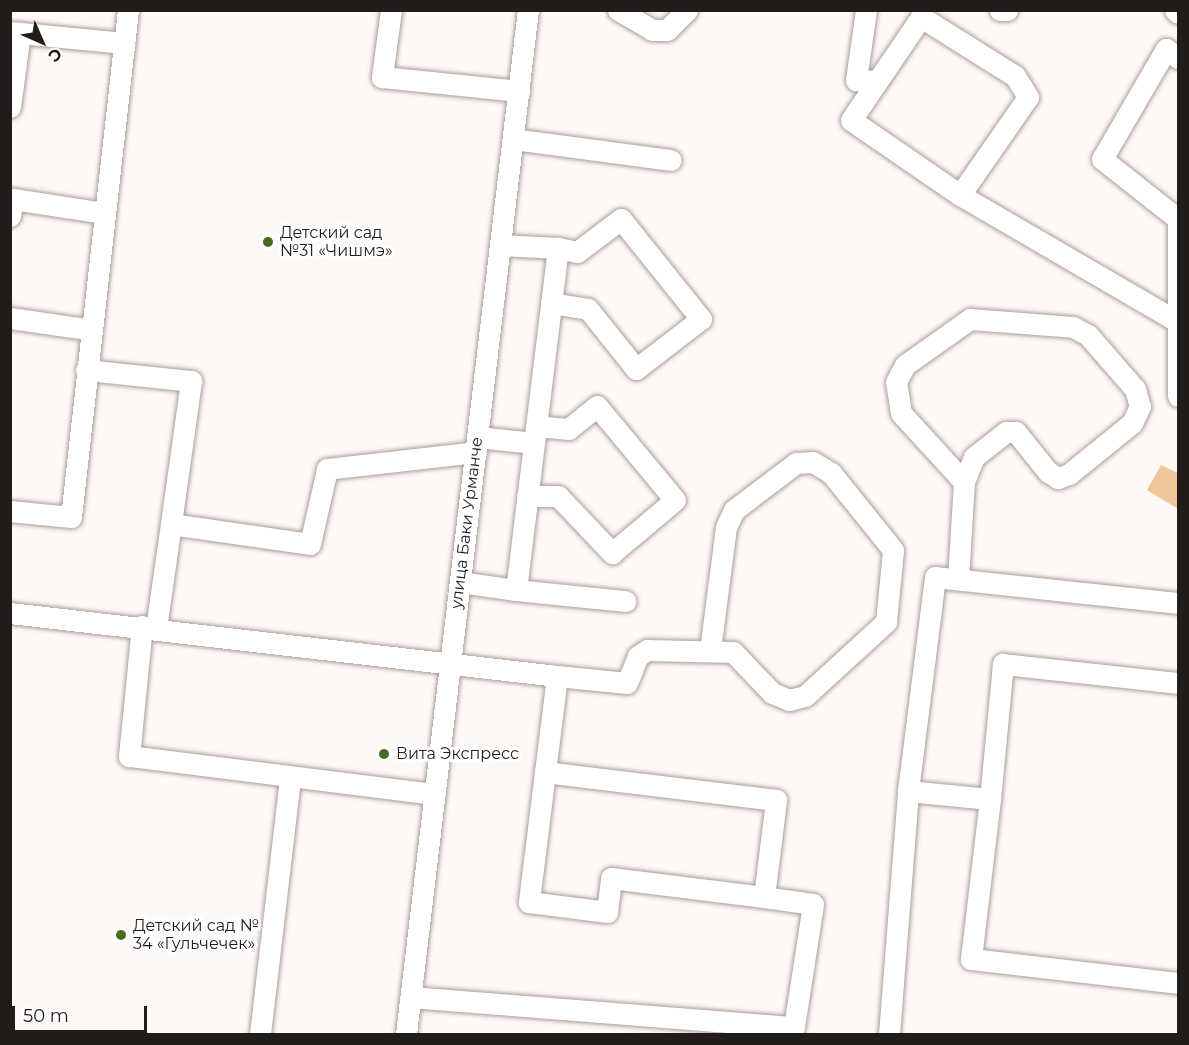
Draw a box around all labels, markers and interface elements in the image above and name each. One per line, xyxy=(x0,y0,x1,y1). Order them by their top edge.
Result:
north arrow xyxy=(12,12,72,72)
text: С xyxy=(44,44,66,66)
place label: Детский сад №31 «Чишмэ» xyxy=(280,223,393,261)
marker: Детский сад №31 «Чишмэ» xyxy=(261,235,275,249)
street label: улица Баки Урманче xyxy=(447,436,487,610)
place label: Вита Экспресс xyxy=(396,744,519,764)
marker: Вита Экспресс xyxy=(377,747,391,761)
place label: Детский сад № 34 «Гульчечек» xyxy=(133,916,259,954)
marker: Детский сад № 34 «Гульчечек» xyxy=(114,928,128,942)
scale bar xyxy=(15,994,150,1032)
text: 50 m xyxy=(23,1005,69,1027)

